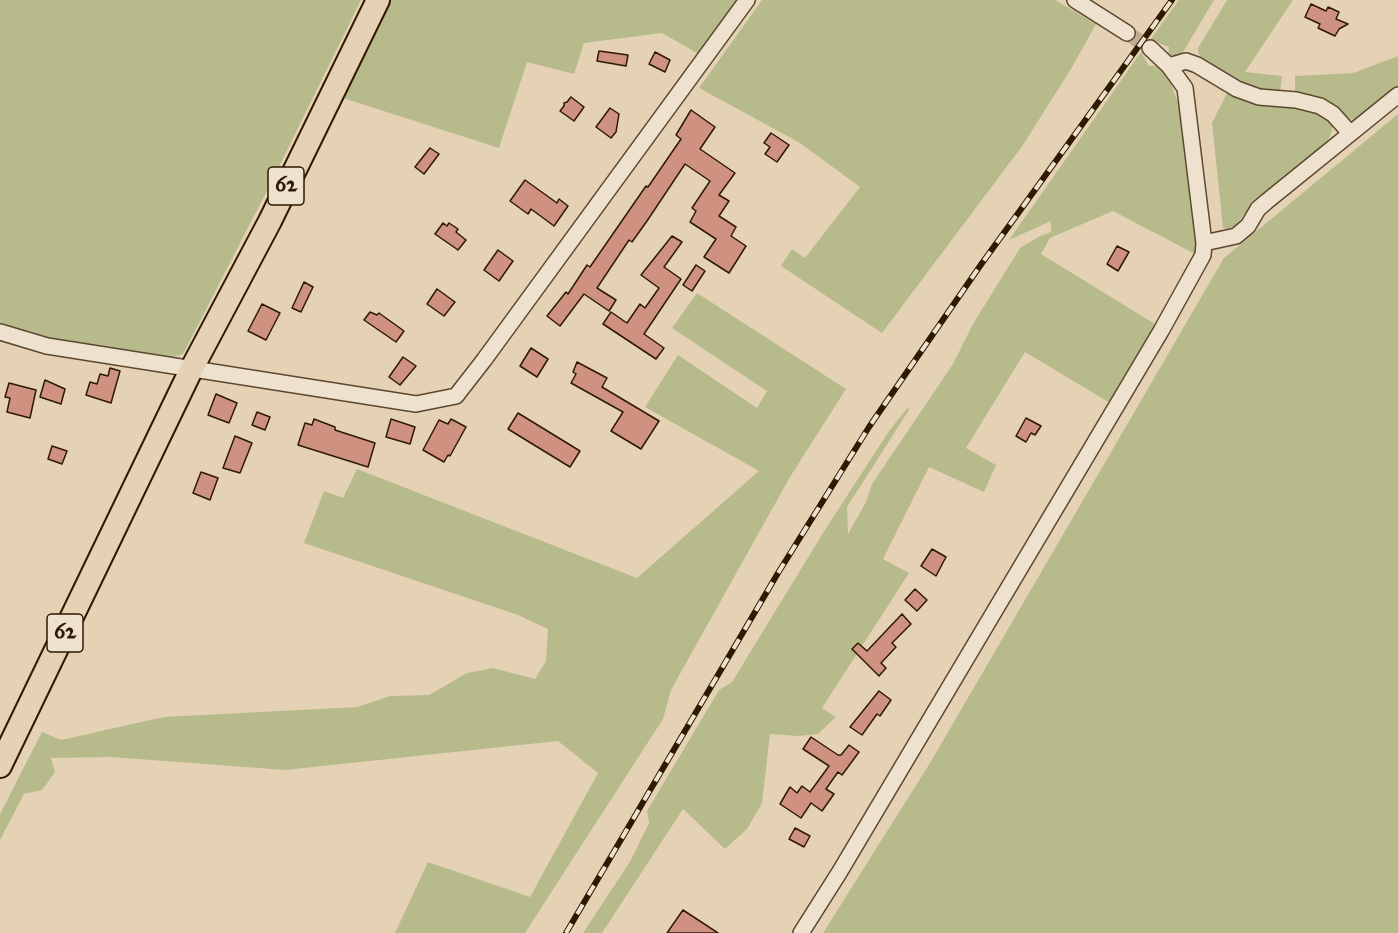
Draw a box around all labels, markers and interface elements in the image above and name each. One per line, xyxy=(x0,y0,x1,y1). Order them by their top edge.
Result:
road number: 62 xyxy=(268,167,304,205)
road number: 62 xyxy=(47,614,83,652)

